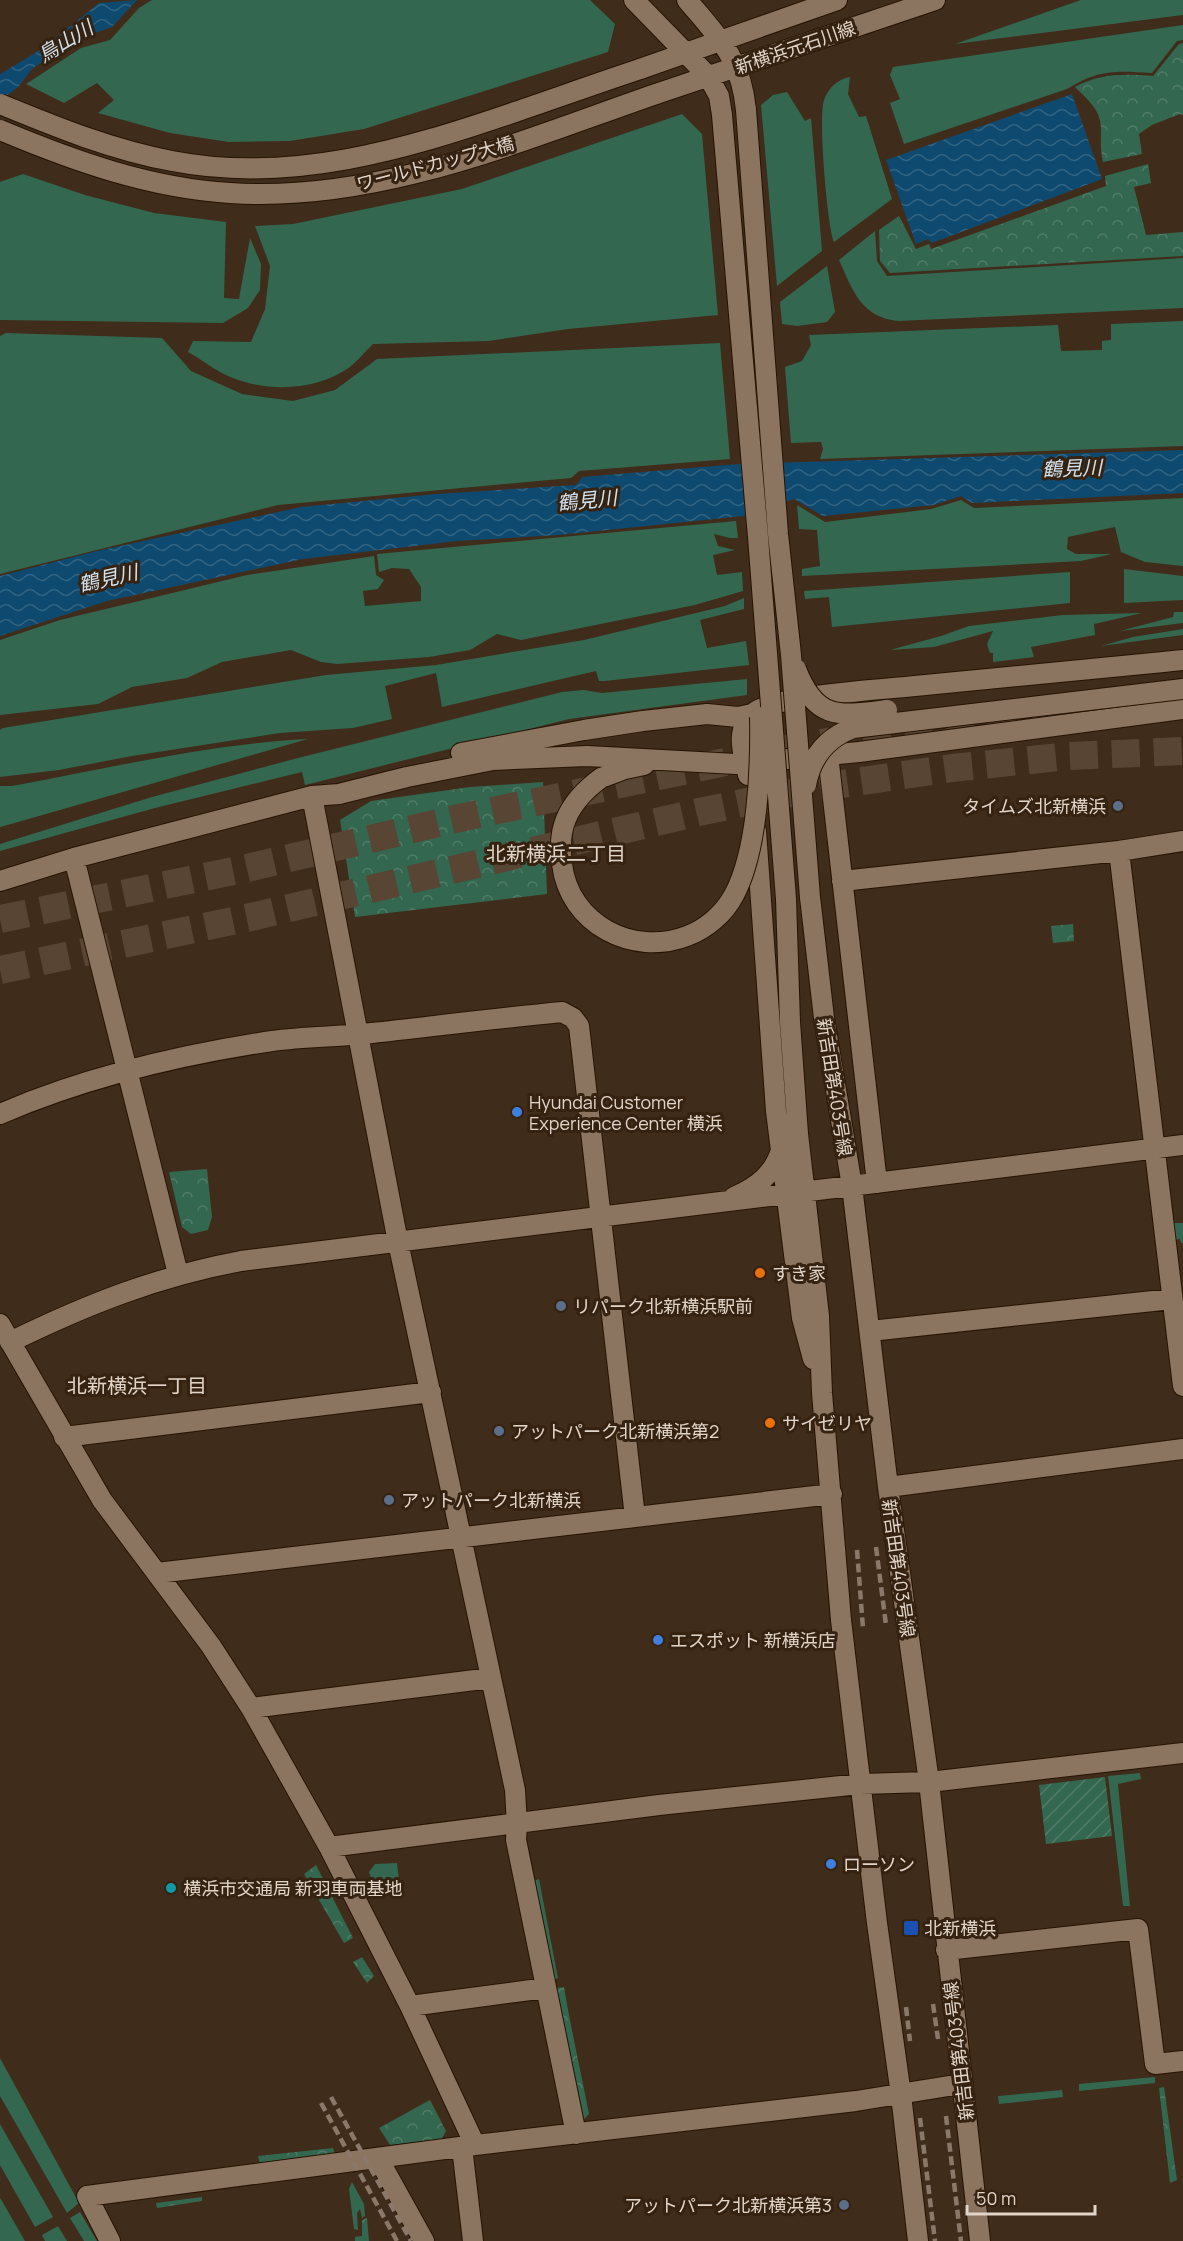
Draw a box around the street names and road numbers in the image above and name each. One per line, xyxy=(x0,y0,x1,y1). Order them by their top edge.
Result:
street label: 新横浜元石川線 xyxy=(732,15,858,79)
street label: ワールドカップ大橋 xyxy=(354,130,516,196)
street label: 新吉田第403号線 xyxy=(812,1016,858,1158)
street label: 新吉田第403号線 xyxy=(877,1497,921,1639)
street label: 新吉田第403号線 xyxy=(938,1980,978,2122)

